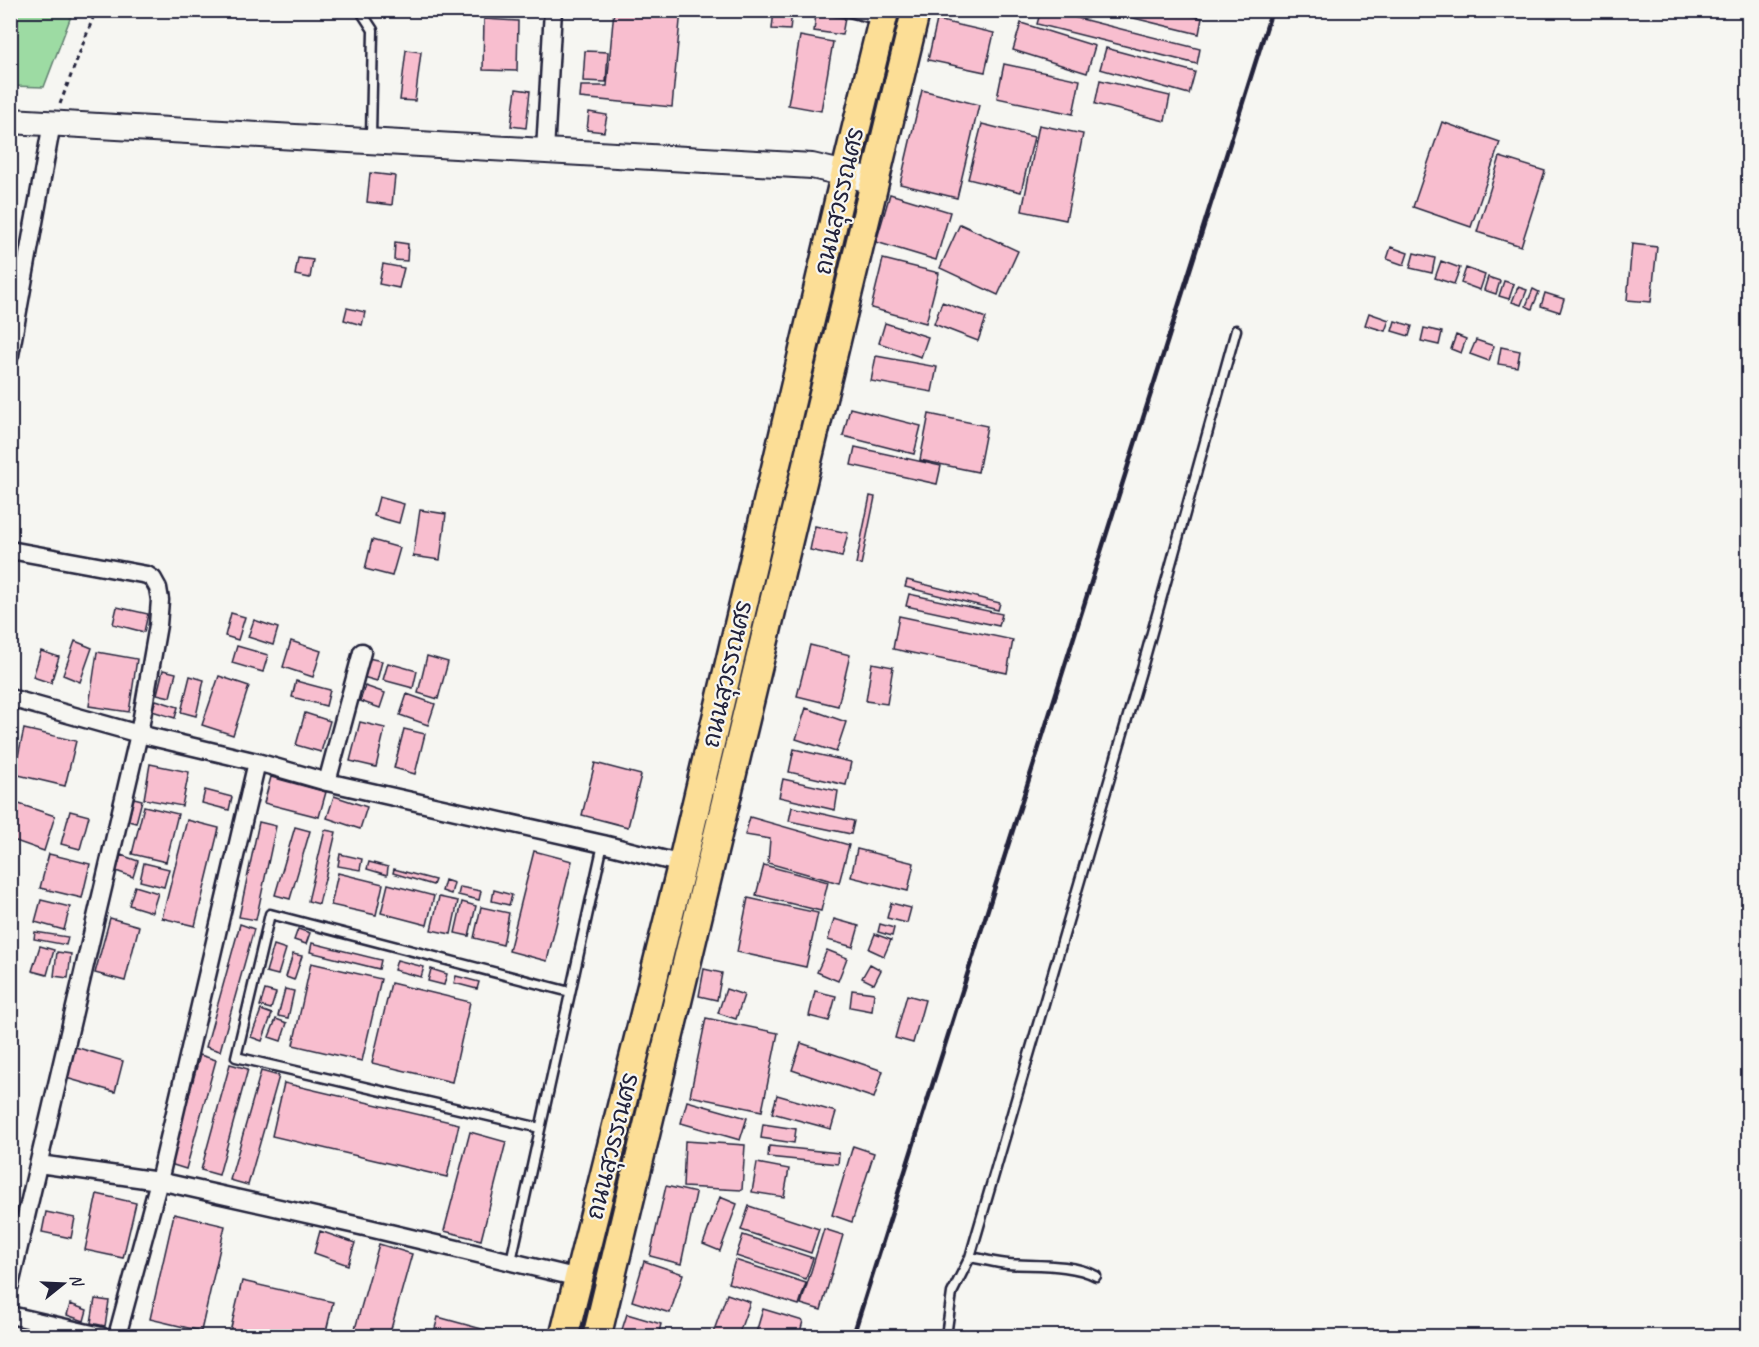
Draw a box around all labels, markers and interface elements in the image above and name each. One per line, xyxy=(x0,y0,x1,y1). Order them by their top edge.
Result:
street label: ถนนสุวรรณศร xyxy=(807,124,873,278)
street label: ถนนสุวรรณศร xyxy=(695,597,761,751)
street label: ถนนสุวรรณศร xyxy=(579,1069,648,1223)
north arrow xyxy=(33,1254,93,1314)
text: N xyxy=(65,1272,88,1290)

